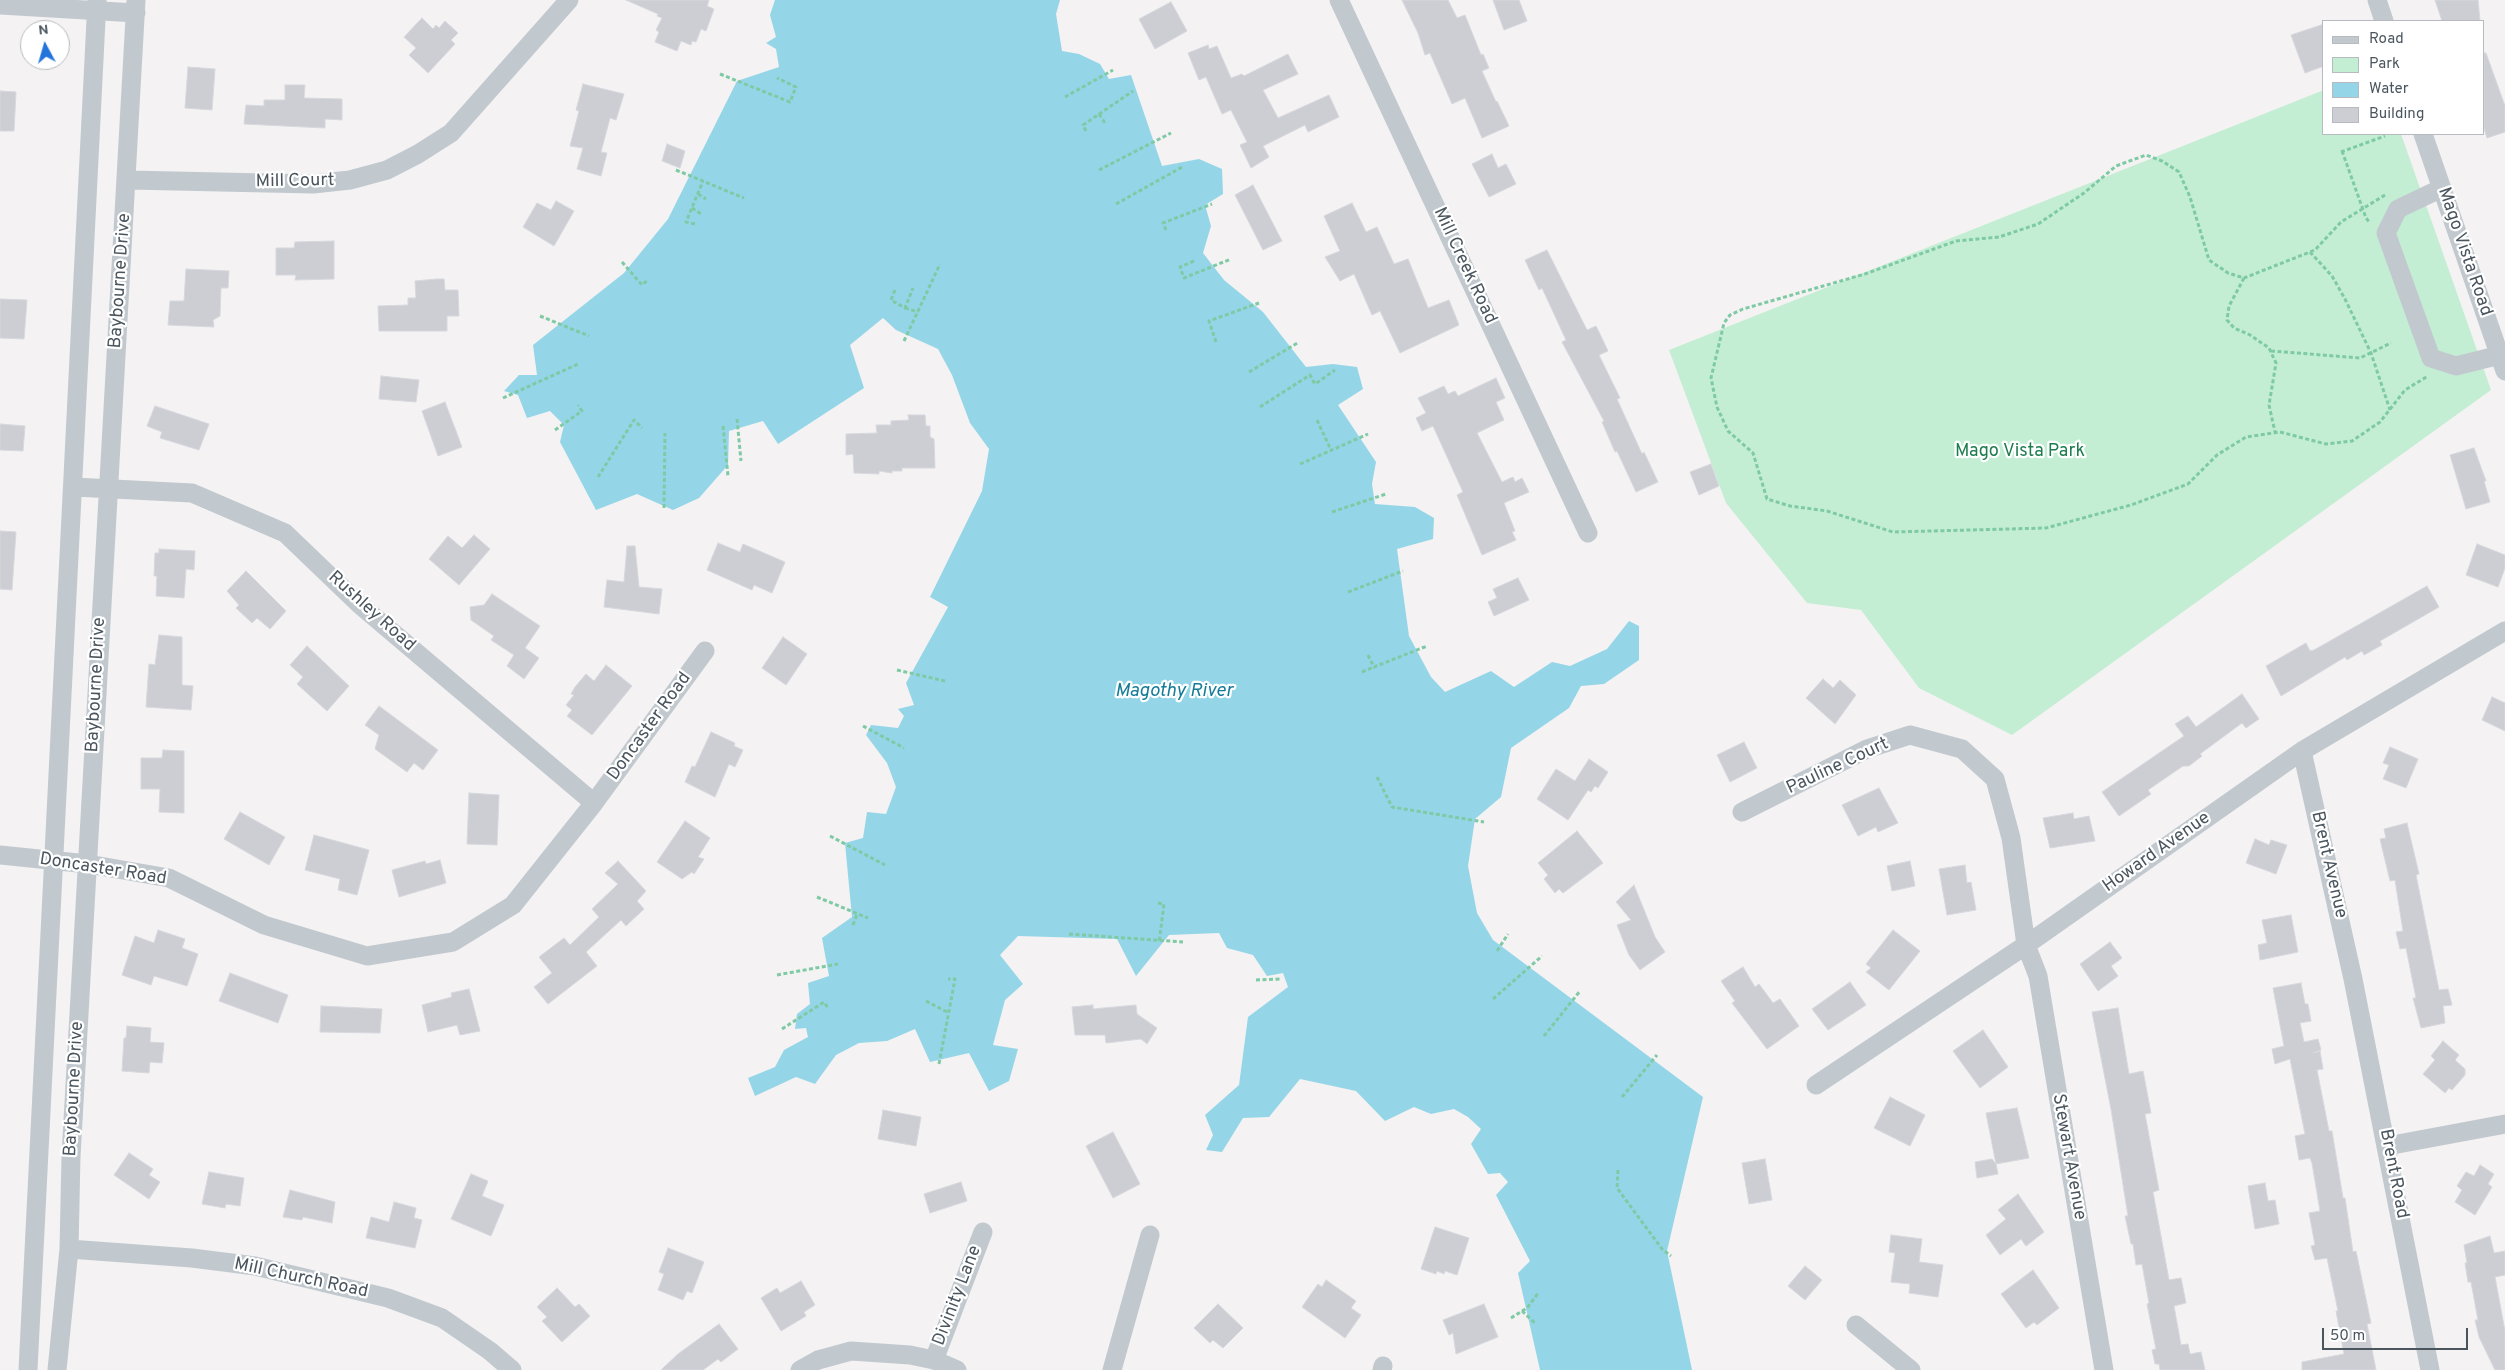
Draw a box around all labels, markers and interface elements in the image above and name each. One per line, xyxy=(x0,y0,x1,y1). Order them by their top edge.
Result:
north arrow xyxy=(20,20,70,70)
legend xyxy=(2322,20,2485,135)
text: N xyxy=(38,22,49,40)
text: Road xyxy=(2369,30,2404,49)
text: Park xyxy=(2369,55,2400,74)
text: Water xyxy=(2369,80,2408,99)
text: Building xyxy=(2369,105,2424,124)
street label: Mill Court xyxy=(255,171,335,193)
street label: Mago Vista Road xyxy=(2432,185,2496,319)
street label: Mill Creek Road xyxy=(1428,204,1500,328)
street label: Baybourne Drive xyxy=(106,213,136,349)
park label: Mago Vista Park xyxy=(1955,441,2085,463)
street label: Rushley Road xyxy=(323,567,419,657)
street label: Baybourne Drive xyxy=(83,617,111,753)
street label: Doncaster Road xyxy=(604,669,696,785)
water label: Magothy River xyxy=(1115,681,1233,703)
street label: Pauline Court xyxy=(1783,734,1893,800)
street label: Howard Avenue xyxy=(2099,808,2215,898)
street label: Brent Avenue xyxy=(2305,809,2351,921)
street label: Doncaster Road xyxy=(38,849,168,891)
street label: Baybourne Drive xyxy=(61,1021,89,1157)
street label: Stewart Avenue xyxy=(2046,1092,2090,1222)
street label: Brent Road xyxy=(2374,1127,2412,1221)
street label: Divinity Lane xyxy=(929,1243,987,1349)
street label: Mill Church Road xyxy=(232,1254,370,1304)
scale bar xyxy=(2325,1318,2471,1350)
text: 50 m xyxy=(2330,1327,2365,1346)

